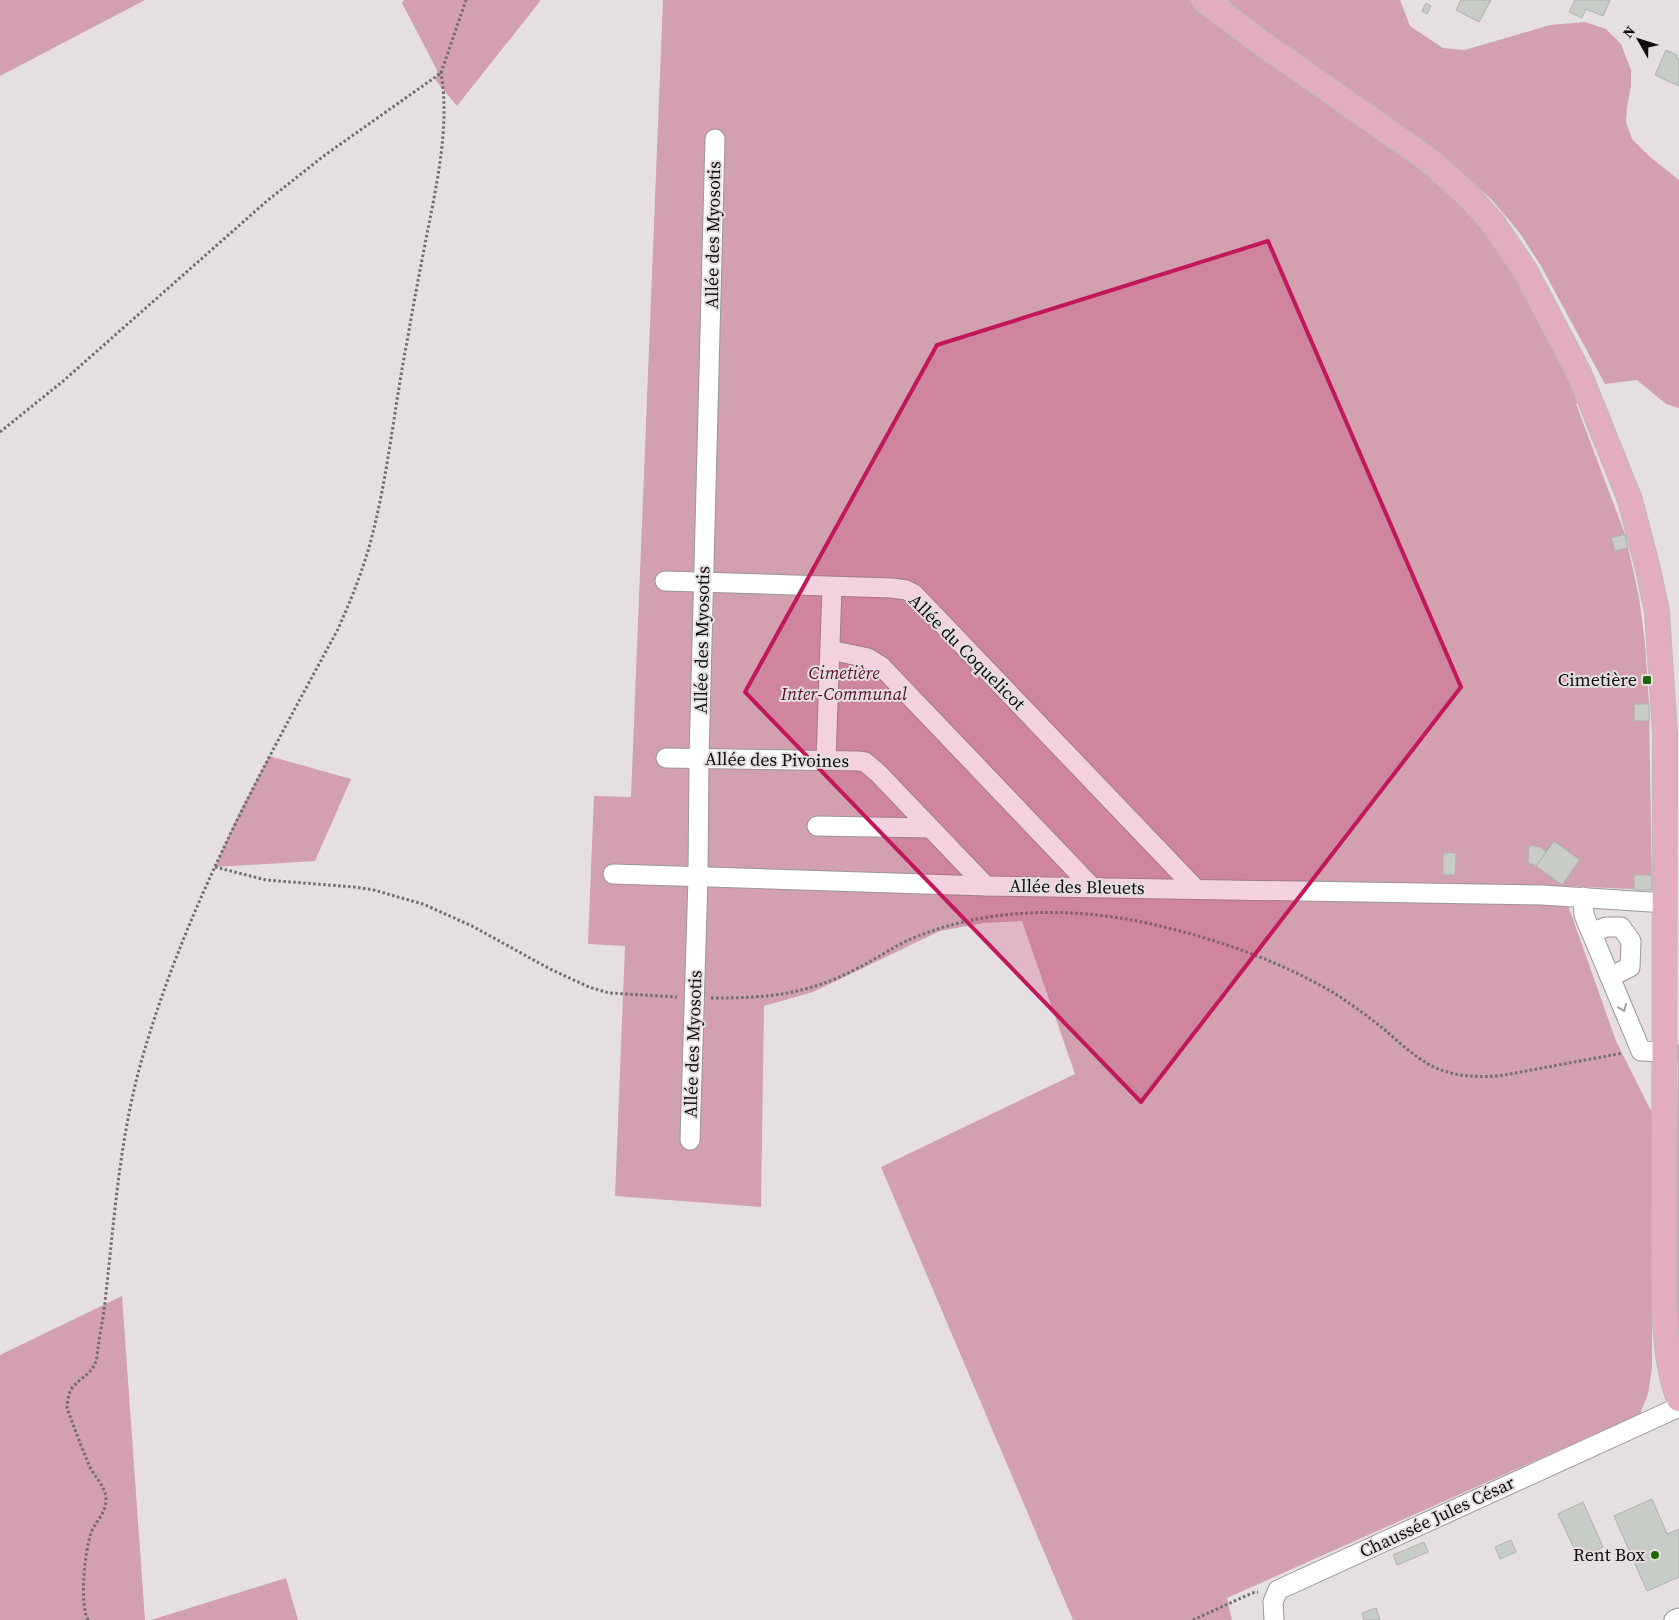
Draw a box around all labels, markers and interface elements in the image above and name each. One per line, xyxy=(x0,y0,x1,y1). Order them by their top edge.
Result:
north arrow xyxy=(1614,15,1664,65)
text: N xyxy=(1618,22,1640,42)
street label: Allée des Myosotis xyxy=(699,161,726,309)
street label: Allée des Myosotis xyxy=(688,566,715,714)
street label: Allée du Coquelicot xyxy=(904,588,1031,716)
park label: Cimetière Inter-Communal xyxy=(780,660,907,706)
place label: Cimetière xyxy=(1558,667,1637,692)
marker: Cimetière xyxy=(1641,674,1653,686)
street label: Allée des Pivoines xyxy=(705,746,850,773)
street label: Allée des Bleuets xyxy=(1009,873,1145,900)
street label: Allée des Myosotis xyxy=(677,970,708,1118)
one-way arrow xyxy=(1617,1003,1627,1012)
street label: Chaussée Jules César xyxy=(1355,1469,1519,1563)
place label: Rent Box xyxy=(1573,1542,1646,1567)
marker: Rent Box xyxy=(1649,1549,1661,1561)

